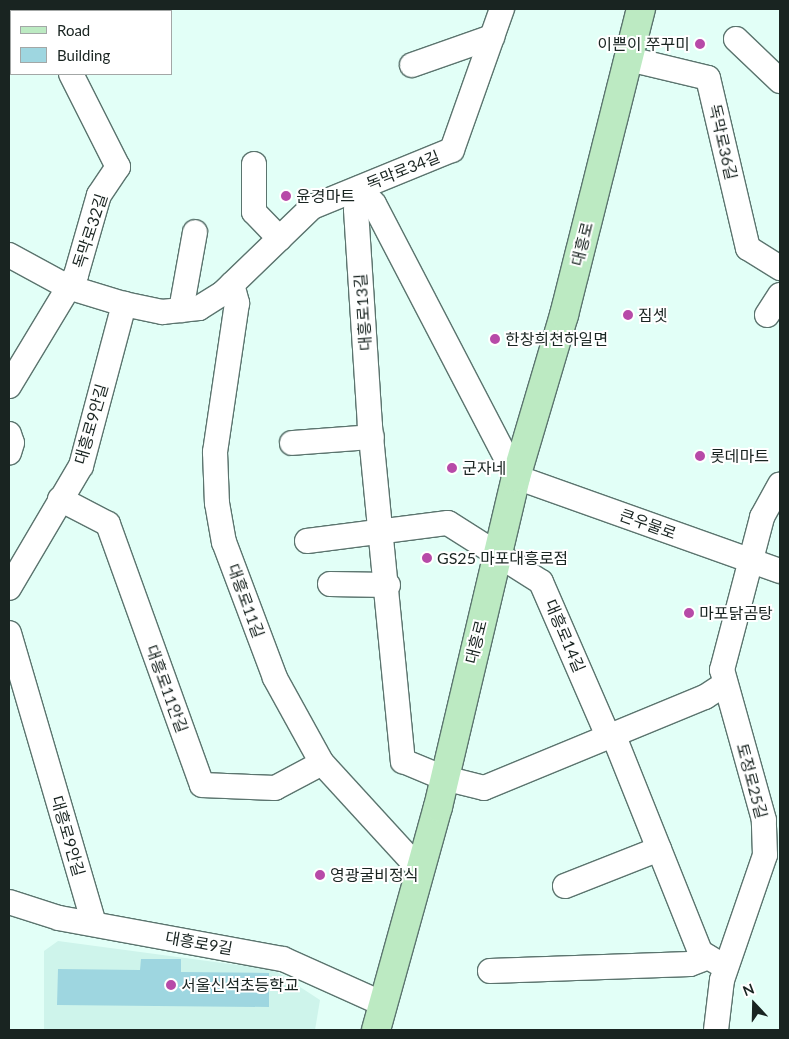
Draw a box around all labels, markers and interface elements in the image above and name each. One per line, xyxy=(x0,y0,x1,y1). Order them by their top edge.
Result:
legend xyxy=(10,10,172,75)
text: Road xyxy=(57,21,90,39)
place label: 이쁜이 쭈꾸미 xyxy=(598,34,690,54)
marker: 이쁜이 쭈꾸미 xyxy=(694,38,706,50)
text: Building xyxy=(57,46,110,64)
street label: 독막로36길 xyxy=(705,102,741,182)
street label: 독막로34길 xyxy=(364,147,442,193)
place label: 윤경마트 xyxy=(296,186,355,206)
marker: 윤경마트 xyxy=(280,190,292,202)
street label: 독막로32길 xyxy=(69,191,111,271)
street label: 대흥로 xyxy=(567,220,597,268)
street label: 대흥로13길 xyxy=(351,273,375,351)
place label: 짐셋 xyxy=(638,305,667,325)
marker: 짐셋 xyxy=(622,309,634,321)
place label: 한창희천하일면 xyxy=(505,329,608,349)
marker: 한창희천하일면 xyxy=(489,333,501,345)
street label: 대흥로9안길 xyxy=(70,382,112,466)
place label: 롯데마트 xyxy=(710,446,769,466)
marker: 롯데마트 xyxy=(694,450,706,462)
place label: 군자네 xyxy=(462,458,506,478)
marker: 군자네 xyxy=(446,462,458,474)
street label: 큰우물로 xyxy=(617,505,679,543)
place label: GS25 마포대흥로점 xyxy=(437,548,568,568)
marker: GS25 마포대흥로점 xyxy=(421,552,433,564)
street label: 대흥로11길 xyxy=(224,561,268,641)
street label: 대흥로14길 xyxy=(541,597,589,675)
place label: 마포닭곰탕 xyxy=(699,603,773,623)
marker: 마포닭곰탕 xyxy=(683,607,695,619)
street label: 대흥로 xyxy=(461,618,491,666)
street label: 대흥로11안길 xyxy=(142,642,192,736)
street label: 토정로25길 xyxy=(733,741,771,821)
street label: 대흥로9안길 xyxy=(47,794,89,878)
place label: 영광굴비정식 xyxy=(330,865,418,885)
marker: 영광굴비정식 xyxy=(314,869,326,881)
street label: 대흥로9길 xyxy=(164,928,234,958)
place label: 서울신석초등학교 xyxy=(181,975,299,995)
marker: 서울신석초등학교 xyxy=(165,979,177,991)
north arrow xyxy=(729,979,779,1029)
text: N xyxy=(740,980,757,999)

